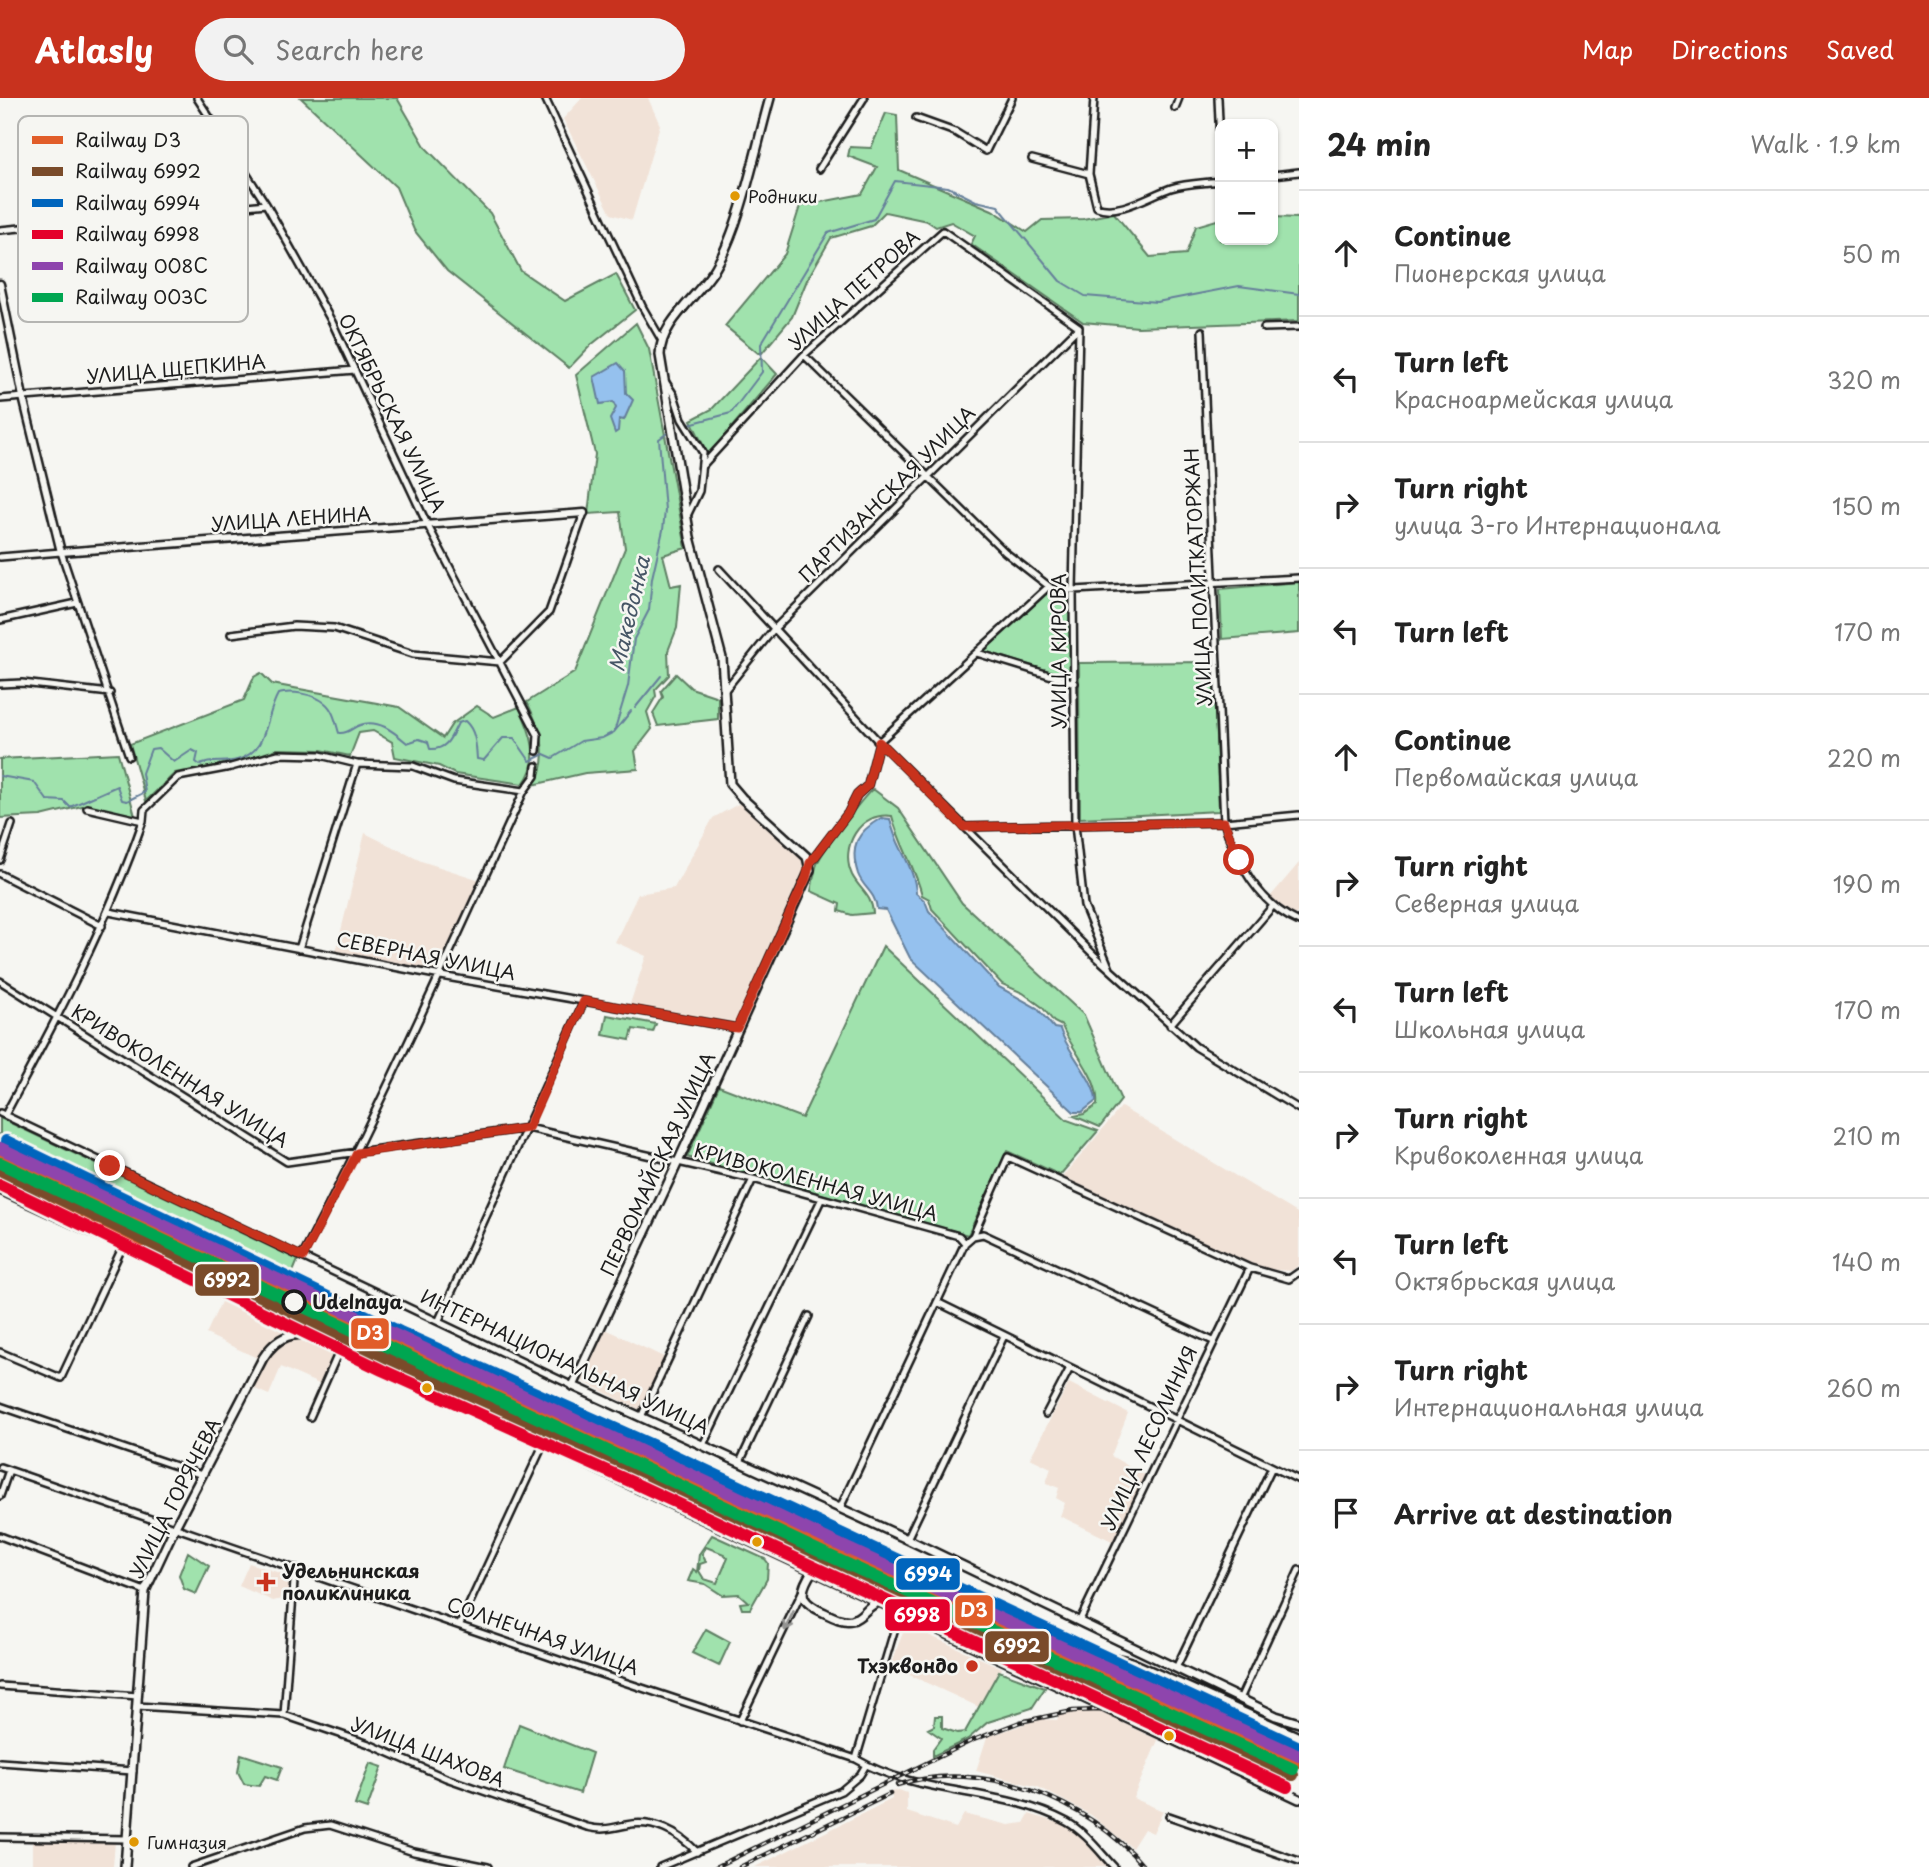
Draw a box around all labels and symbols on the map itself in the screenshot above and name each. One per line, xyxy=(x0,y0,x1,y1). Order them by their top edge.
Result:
legend xyxy=(18,116,248,322)
text: Railway D3 xyxy=(75,125,181,153)
text: Railway 6992 xyxy=(75,156,201,184)
place label: Родники xyxy=(748,183,818,209)
text: Railway 6994 xyxy=(75,188,201,216)
marker: Родники xyxy=(728,189,742,203)
text: Railway 6998 xyxy=(75,219,200,247)
street label: УЛИЦА ПЕТРОВА xyxy=(781,222,925,356)
text: Railway 008С xyxy=(75,251,208,279)
text: Railway 003С xyxy=(75,282,208,310)
street label: ОКТЯБРЬСКАЯ УЛИЦА xyxy=(333,308,453,517)
street label: УЛИЦА ЩЕПКИНА xyxy=(85,346,267,390)
street label: ПАРТИЗАНСКАЯ УЛИЦА xyxy=(792,399,981,588)
street label: УЛИЦА ПОЛИТКАТОРЖАН xyxy=(1176,447,1218,707)
street label: УЛИЦА ЛЕНИНА xyxy=(210,498,372,538)
water label: Македонка xyxy=(599,552,657,675)
street label: УЛИЦА КИРОВА xyxy=(1044,573,1072,729)
route start xyxy=(1223,844,1254,875)
street label: СЕВЕРНАЯ УЛИЦА xyxy=(334,924,518,986)
street label: КРИВОКОЛЕННАЯ УЛИЦА xyxy=(67,997,295,1154)
street label: ПЕРВОМАЙСКАЯ УЛИЦА xyxy=(593,1047,721,1280)
street label: КРИВОКОЛЕННАЯ УЛИЦА xyxy=(691,1135,941,1227)
route end xyxy=(94,1150,125,1181)
line badge: 6992 xyxy=(194,1263,260,1297)
text: 6992 xyxy=(203,1265,251,1293)
street label: ИНТЕРНАЦИОНАЛЬНАЯ УЛИЦА xyxy=(416,1282,714,1441)
place label: Udelnaya xyxy=(312,1287,403,1315)
marker: Udelnaya xyxy=(282,1290,306,1314)
line badge: D3 xyxy=(350,1317,390,1350)
text: D3 xyxy=(356,1318,384,1346)
street label: УЛИЦА ЛЕСОЛИНИЯ xyxy=(1093,1341,1203,1534)
unlabelled marker xyxy=(420,1381,434,1395)
street label: УЛИЦА ГОРЯЧЕВА xyxy=(122,1412,227,1582)
unlabelled marker xyxy=(750,1535,764,1549)
place label: Удельнинская поликлиника xyxy=(282,1556,420,1606)
line badge: 6994 xyxy=(895,1557,961,1591)
text: 6994 xyxy=(904,1559,952,1587)
marker: Удельнинская поликлиника xyxy=(256,1572,276,1592)
street label: СОЛНЕЧНАЯ УЛИЦА xyxy=(444,1589,643,1681)
line badge: D3 xyxy=(954,1594,994,1627)
text: D3 xyxy=(960,1595,988,1623)
line badge: 6998 xyxy=(884,1598,951,1632)
text: 6998 xyxy=(894,1600,940,1628)
one-way arrow xyxy=(782,1610,795,1631)
line badge: 6992 xyxy=(984,1630,1050,1663)
text: 6992 xyxy=(993,1631,1041,1659)
place label: Тхэквондо xyxy=(857,1651,958,1679)
marker: Тхэквондо xyxy=(964,1658,980,1674)
street label: УЛИЦА ШАХОВА xyxy=(348,1709,509,1793)
unlabelled marker xyxy=(1162,1729,1176,1743)
place label: Гимназия xyxy=(147,1829,227,1855)
marker: Гимназия xyxy=(127,1835,141,1849)

